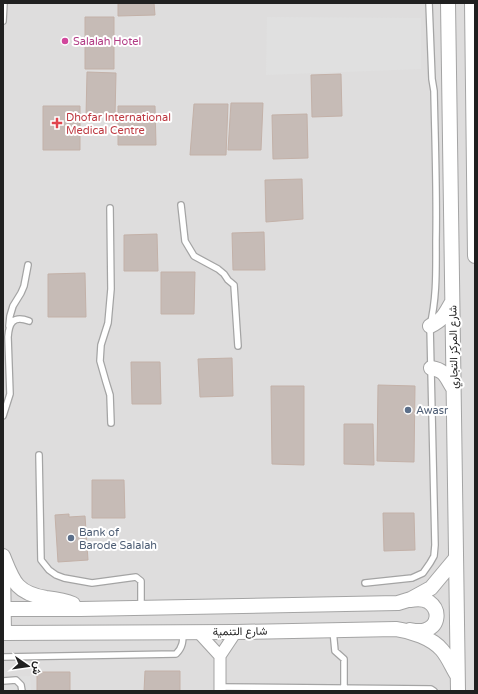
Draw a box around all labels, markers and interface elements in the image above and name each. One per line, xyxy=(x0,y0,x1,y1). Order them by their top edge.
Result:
place label: Salalah Hotel xyxy=(73,35,141,48)
marker: Salalah Hotel xyxy=(60,36,70,46)
place label: Dhofar International Medical Centre xyxy=(66,111,171,137)
marker: Dhofar International Medical Centre xyxy=(51,117,63,129)
street label: شارع المركز التجاري xyxy=(446,305,464,389)
place label: Awasr xyxy=(416,404,449,417)
marker: Awasr xyxy=(403,405,413,415)
place label: Bank of Barode Salalah xyxy=(79,526,157,552)
marker: Bank of Barode Salalah xyxy=(66,533,76,543)
street label: شارع التنمية xyxy=(213,625,268,639)
north arrow xyxy=(8,646,48,686)
text: ش xyxy=(29,660,45,676)

